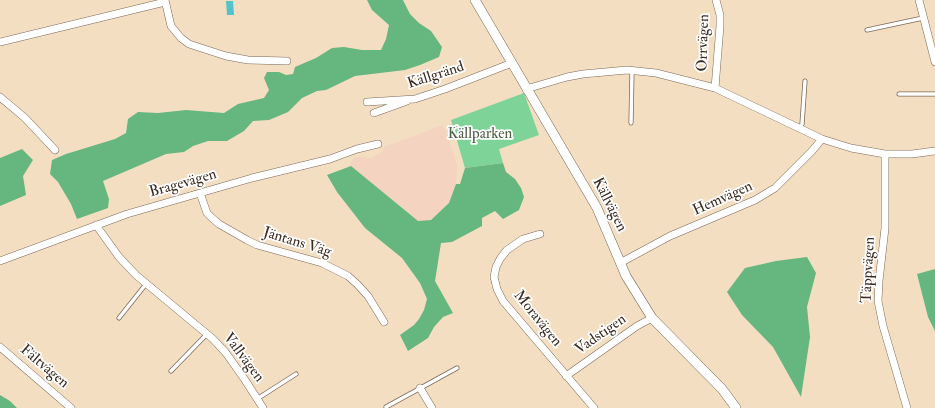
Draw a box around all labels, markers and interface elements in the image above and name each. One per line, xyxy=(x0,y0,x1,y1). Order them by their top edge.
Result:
street label: Orrvägen xyxy=(694,14,714,72)
street label: Källgränd xyxy=(405,58,467,94)
park label: Källparken xyxy=(448,126,512,144)
street label: Bragevägen xyxy=(147,166,219,202)
street label: Källvägen xyxy=(588,175,630,235)
street label: Hemvägen xyxy=(690,178,756,220)
street label: Jäntans Väg xyxy=(261,224,333,262)
street label: Täppvägen xyxy=(858,236,880,304)
street label: Moravägen xyxy=(509,287,565,351)
street label: Vadstigen xyxy=(572,311,630,359)
street label: Vallvägen xyxy=(219,330,267,386)
street label: Fältvägen xyxy=(16,341,72,393)

